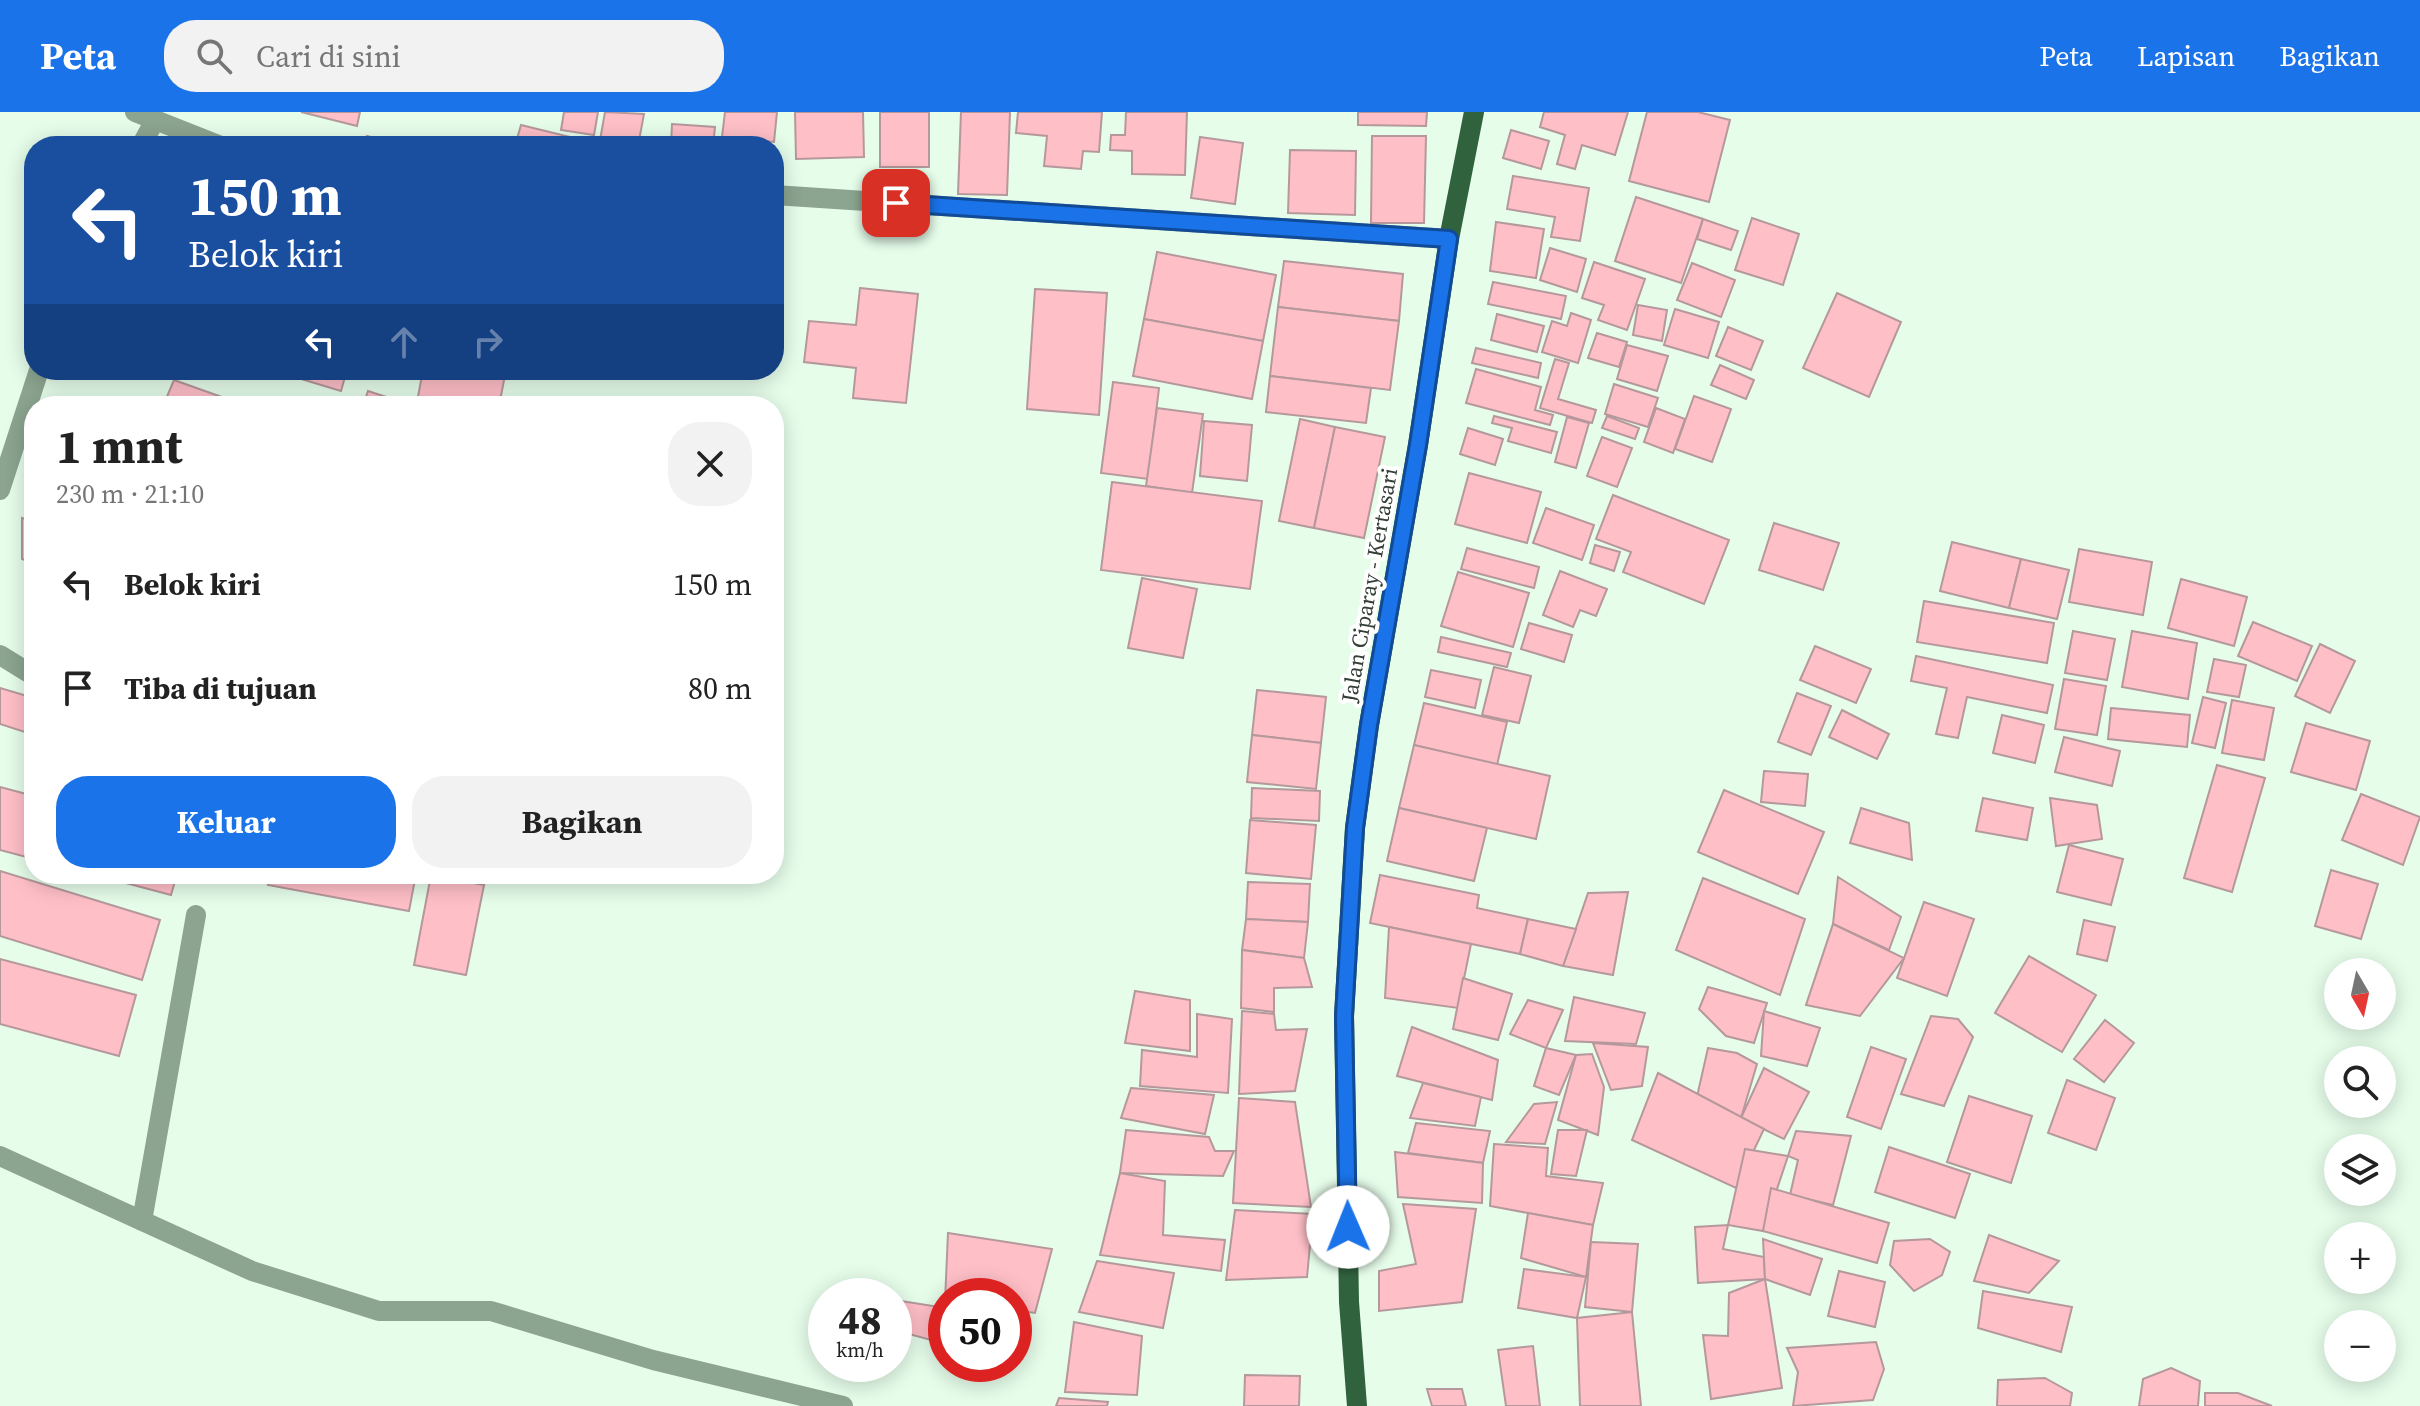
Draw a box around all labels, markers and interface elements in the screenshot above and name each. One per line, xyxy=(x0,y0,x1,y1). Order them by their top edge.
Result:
search box xyxy=(164,20,724,92)
text: Peta xyxy=(40,30,116,82)
icon: search xyxy=(192,34,236,78)
text: Cari di sini xyxy=(256,36,401,77)
text: Peta xyxy=(2039,37,2093,75)
text: Lapisan xyxy=(2137,37,2235,75)
text: Bagikan xyxy=(2279,37,2380,75)
text: 150 m xyxy=(188,157,342,234)
icon: left xyxy=(56,168,160,272)
pin xyxy=(862,169,930,237)
icon: arrive xyxy=(874,181,918,225)
text: Belok kiri xyxy=(188,230,343,279)
icon: left xyxy=(298,320,342,364)
icon: ahead xyxy=(382,320,426,364)
icon: right xyxy=(466,320,510,364)
text: 1 mnt xyxy=(56,413,182,479)
button: close xyxy=(668,422,752,506)
street label: Jalan Ciparay - Kertasari xyxy=(1333,466,1404,705)
text: 230 m · 21:10 xyxy=(56,476,204,512)
icon: left xyxy=(56,562,100,606)
text: Belok kiri xyxy=(124,564,261,605)
text: 150 m xyxy=(673,564,752,605)
icon: arrive xyxy=(56,666,100,710)
text: Tiba di tujuan xyxy=(124,668,317,709)
text: 80 m xyxy=(688,668,752,709)
button: Keluar xyxy=(56,776,396,868)
button: Bagikan xyxy=(412,776,752,868)
north arrow xyxy=(2324,958,2396,1030)
map controls xyxy=(2324,958,2396,1382)
button: search xyxy=(2324,1046,2396,1118)
button: layers xyxy=(2324,1134,2396,1206)
position arrow xyxy=(1306,1185,1390,1269)
button: + xyxy=(2324,1222,2396,1294)
speed limit sign: 50 xyxy=(928,1278,1032,1382)
text: 48 xyxy=(838,1293,882,1347)
button: − xyxy=(2324,1310,2396,1382)
text: km/h xyxy=(836,1336,884,1364)

